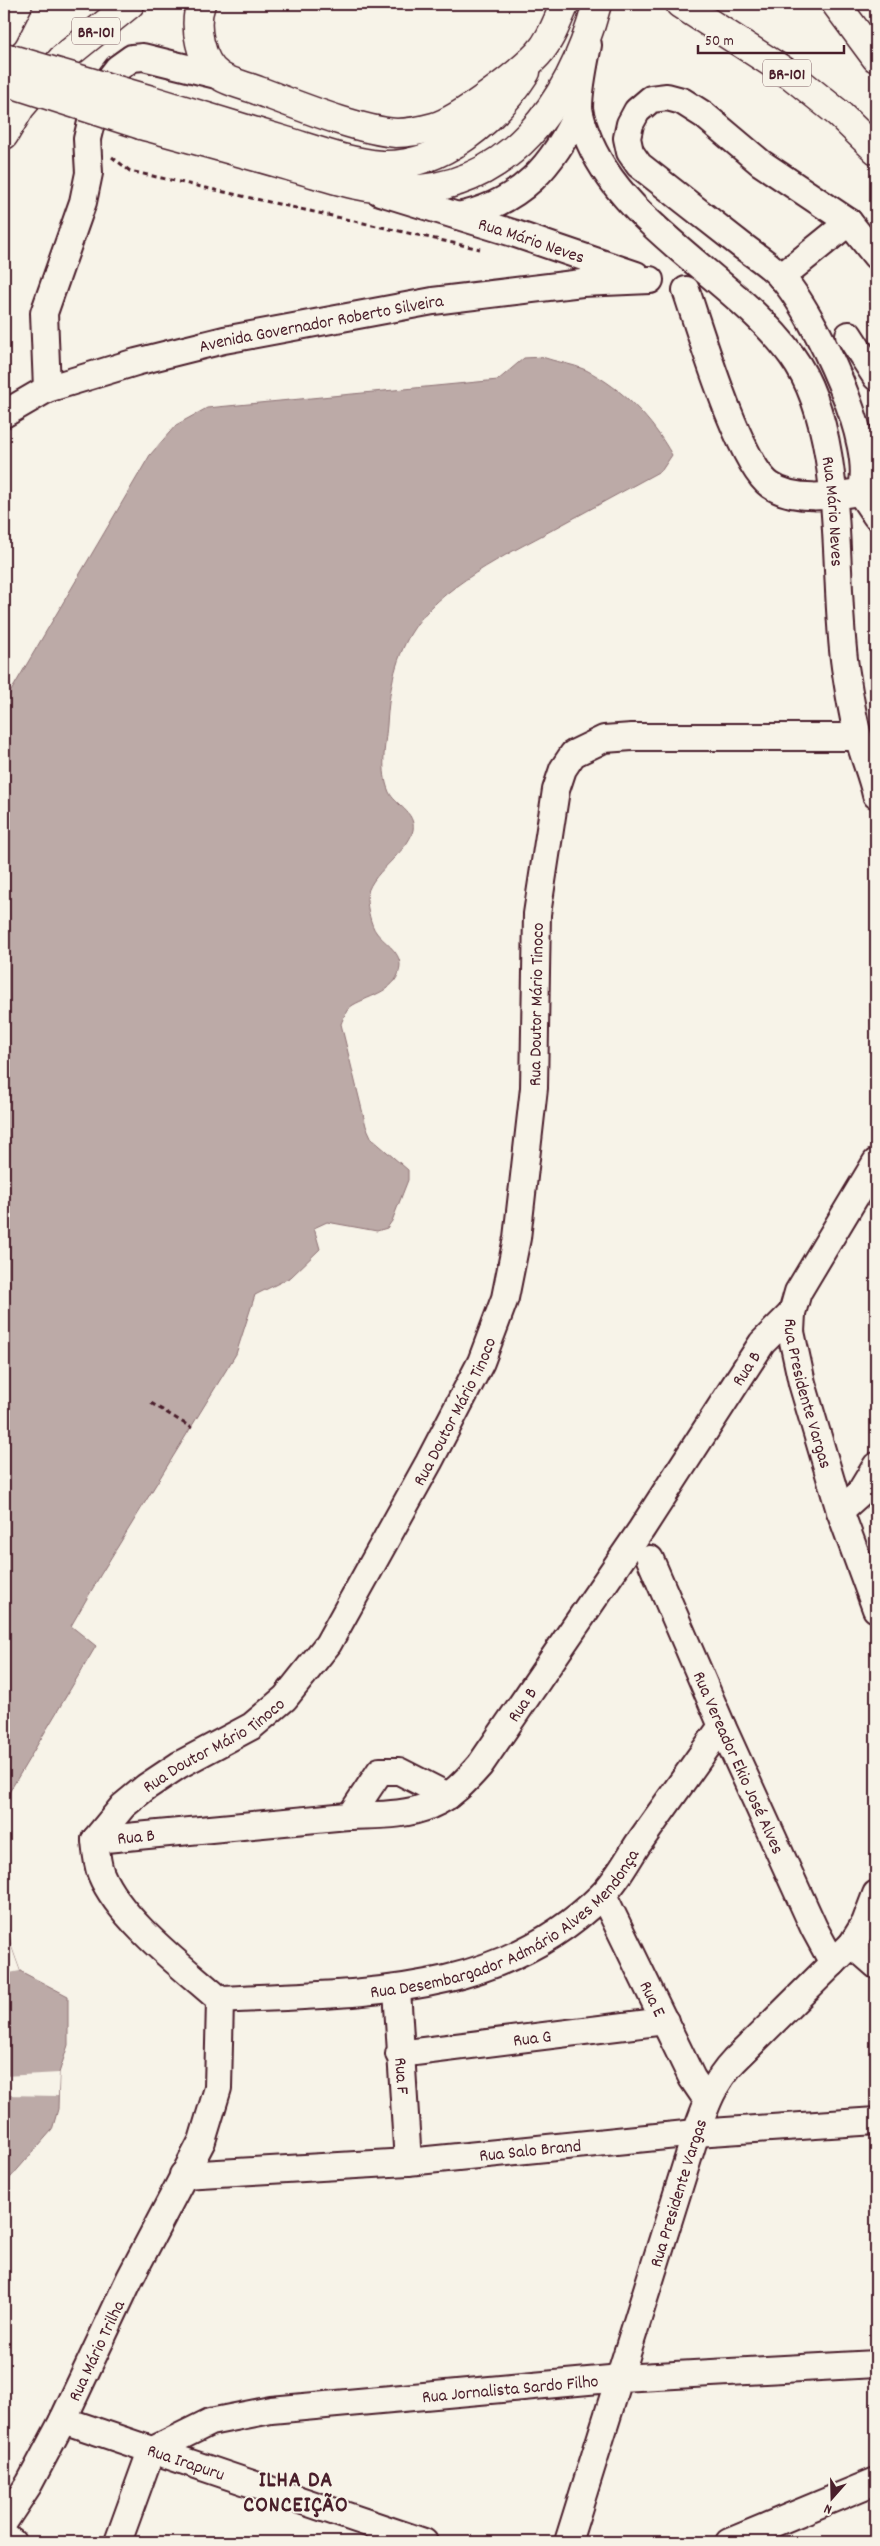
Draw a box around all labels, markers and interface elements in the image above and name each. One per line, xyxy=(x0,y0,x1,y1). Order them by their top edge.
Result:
road number: BR-101 xyxy=(72,18,120,44)
scale bar xyxy=(698,22,844,54)
text: 50 m xyxy=(705,31,734,53)
road number: BR-101 xyxy=(763,59,811,86)
street label: Rua Mário Neves xyxy=(475,213,587,271)
street label: Avenida Governador Roberto Silveira xyxy=(197,290,446,361)
street label: Rua Mário Neves xyxy=(814,455,848,567)
street label: Rua Doutor Mário Tinoco xyxy=(524,923,552,1086)
street label: Rua Presidente Vargas xyxy=(776,1318,837,1472)
street label: Rua Doutor Mário Tinoco xyxy=(408,1334,504,1491)
street label: Rua B xyxy=(727,1347,769,1392)
street label: Rua Vereador Ekio José Alves xyxy=(685,1668,789,1859)
street label: Rua B xyxy=(503,1683,545,1728)
street label: Rua Doutor Mário Tinoco xyxy=(139,1693,291,1801)
street label: Rua B xyxy=(116,1824,156,1853)
street label: Rua Desembargador Admário Alves Mendonça xyxy=(369,1845,647,2006)
street label: Rua E xyxy=(632,1977,670,2022)
street label: Rua G xyxy=(512,2025,553,2055)
street label: Rua F xyxy=(386,2057,414,2095)
street label: Rua Presidente Vargas xyxy=(645,2116,715,2271)
street label: Rua Salo Brand xyxy=(478,2135,582,2170)
street label: Rua Mário Trilha xyxy=(64,2296,133,2406)
street label: Rua Jornalista Sardo Filho xyxy=(421,2370,600,2411)
street label: Rua Irapuru xyxy=(143,2439,227,2489)
district label: ILHA DA CONCEIÇÃO xyxy=(243,2466,349,2522)
north arrow xyxy=(808,2474,858,2524)
text: N xyxy=(821,2498,835,2519)

